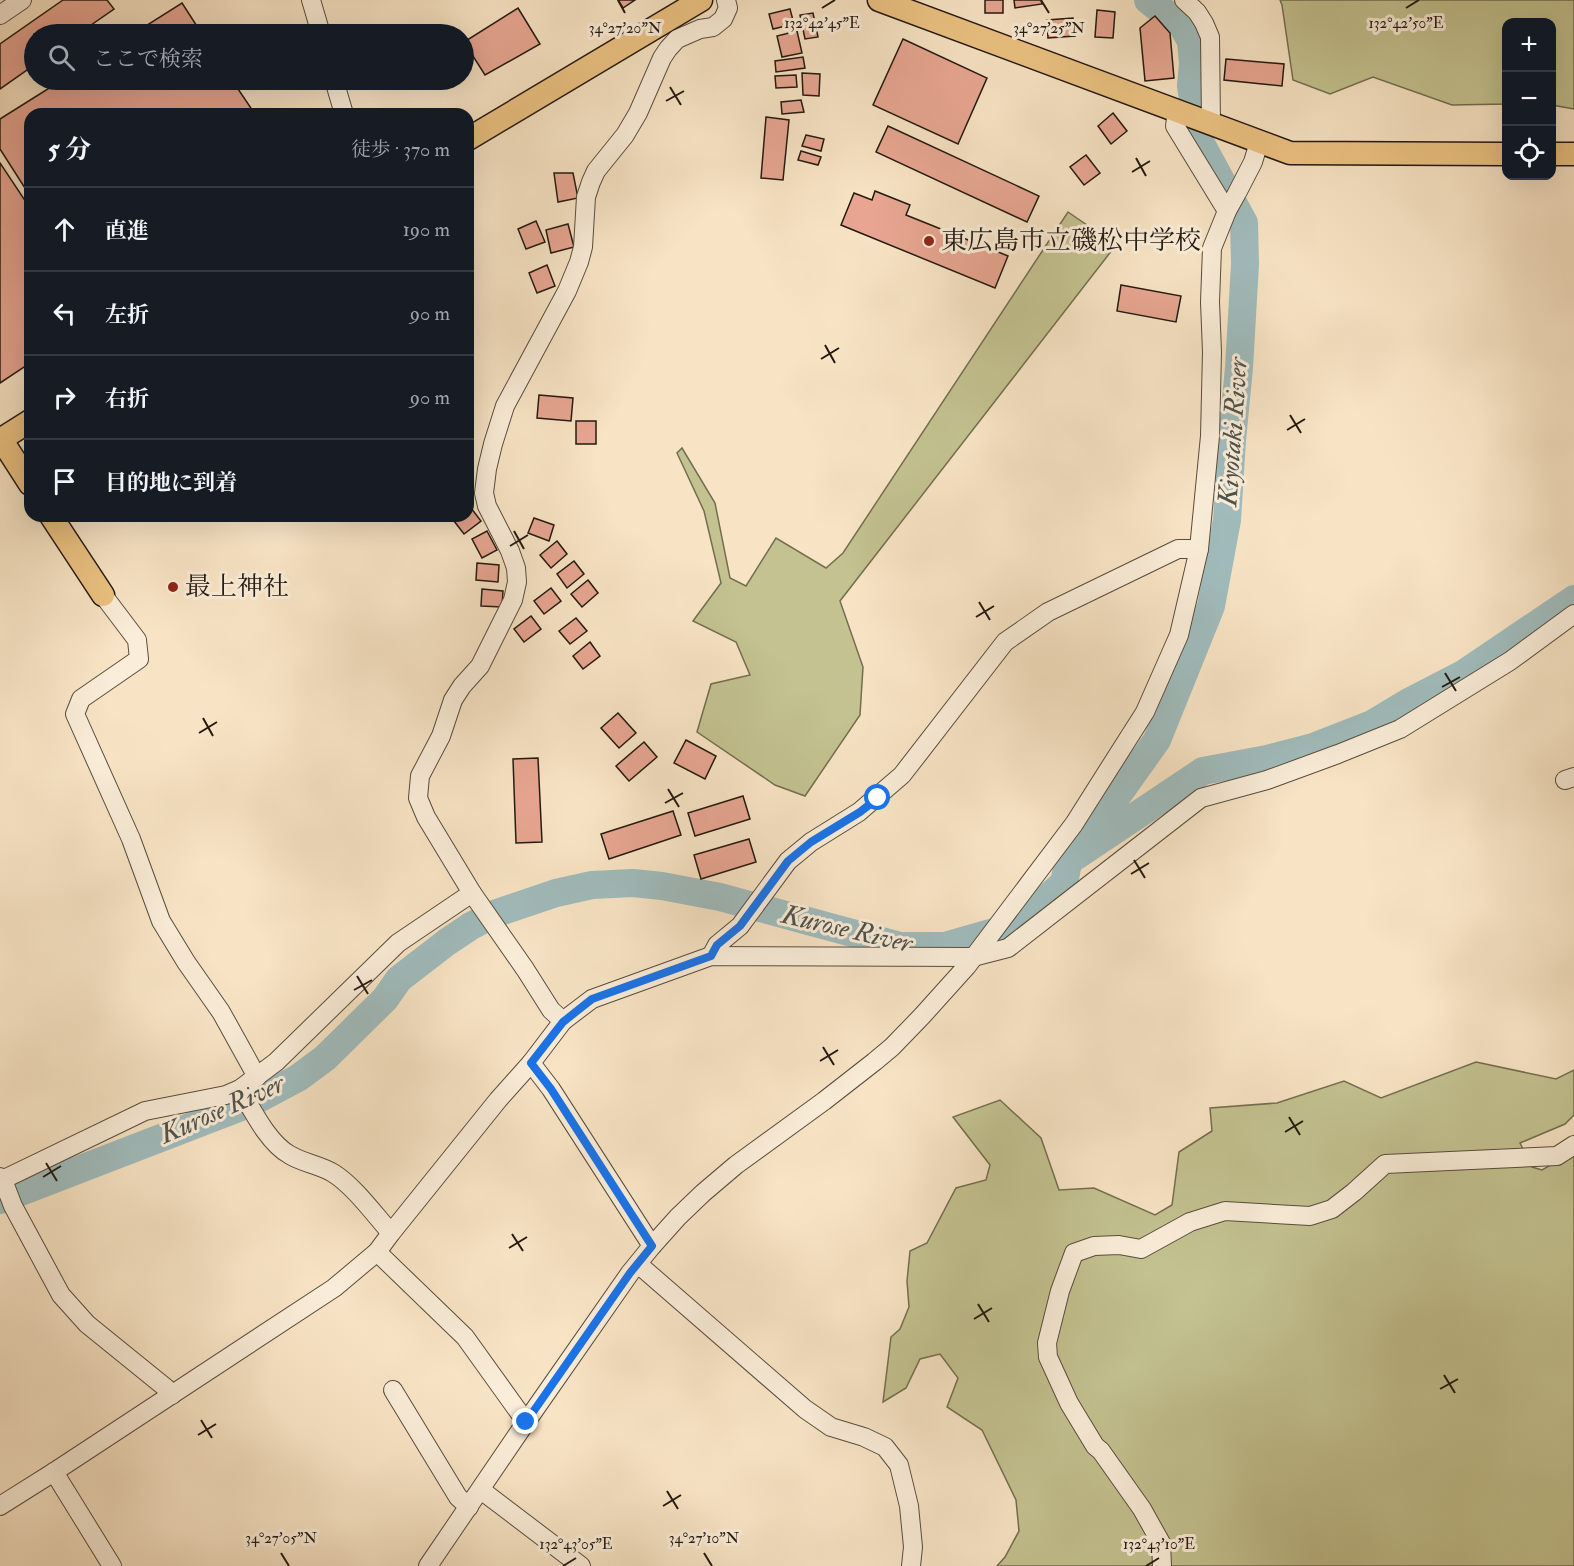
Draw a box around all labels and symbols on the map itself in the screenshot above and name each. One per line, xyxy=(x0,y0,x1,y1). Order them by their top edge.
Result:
text: 132°42'45"E xyxy=(784,14,860,33)
text: 132°42'50"E xyxy=(1368,14,1444,33)
text: 34°27'20"N xyxy=(589,19,662,38)
text: 34°27'25"N xyxy=(1013,19,1085,38)
place label: 東広島市立磯松中学校 xyxy=(941,225,1201,257)
marker: 東広島市立磯松中学校 xyxy=(922,234,936,248)
water label: Kiyotaki River xyxy=(1211,355,1255,509)
place label: 最上神社 xyxy=(185,571,289,603)
marker: 最上神社 xyxy=(166,580,180,594)
route start xyxy=(864,784,890,810)
water label: Kurose River xyxy=(777,898,917,960)
water label: Kurose River xyxy=(153,1066,291,1152)
route end xyxy=(512,1408,538,1434)
text: 34°27'05"N xyxy=(245,1529,317,1548)
text: 34°27'10"N xyxy=(669,1529,740,1548)
text: 132°43'05"E xyxy=(539,1535,613,1554)
text: 132°43'10"E xyxy=(1123,1535,1195,1554)

